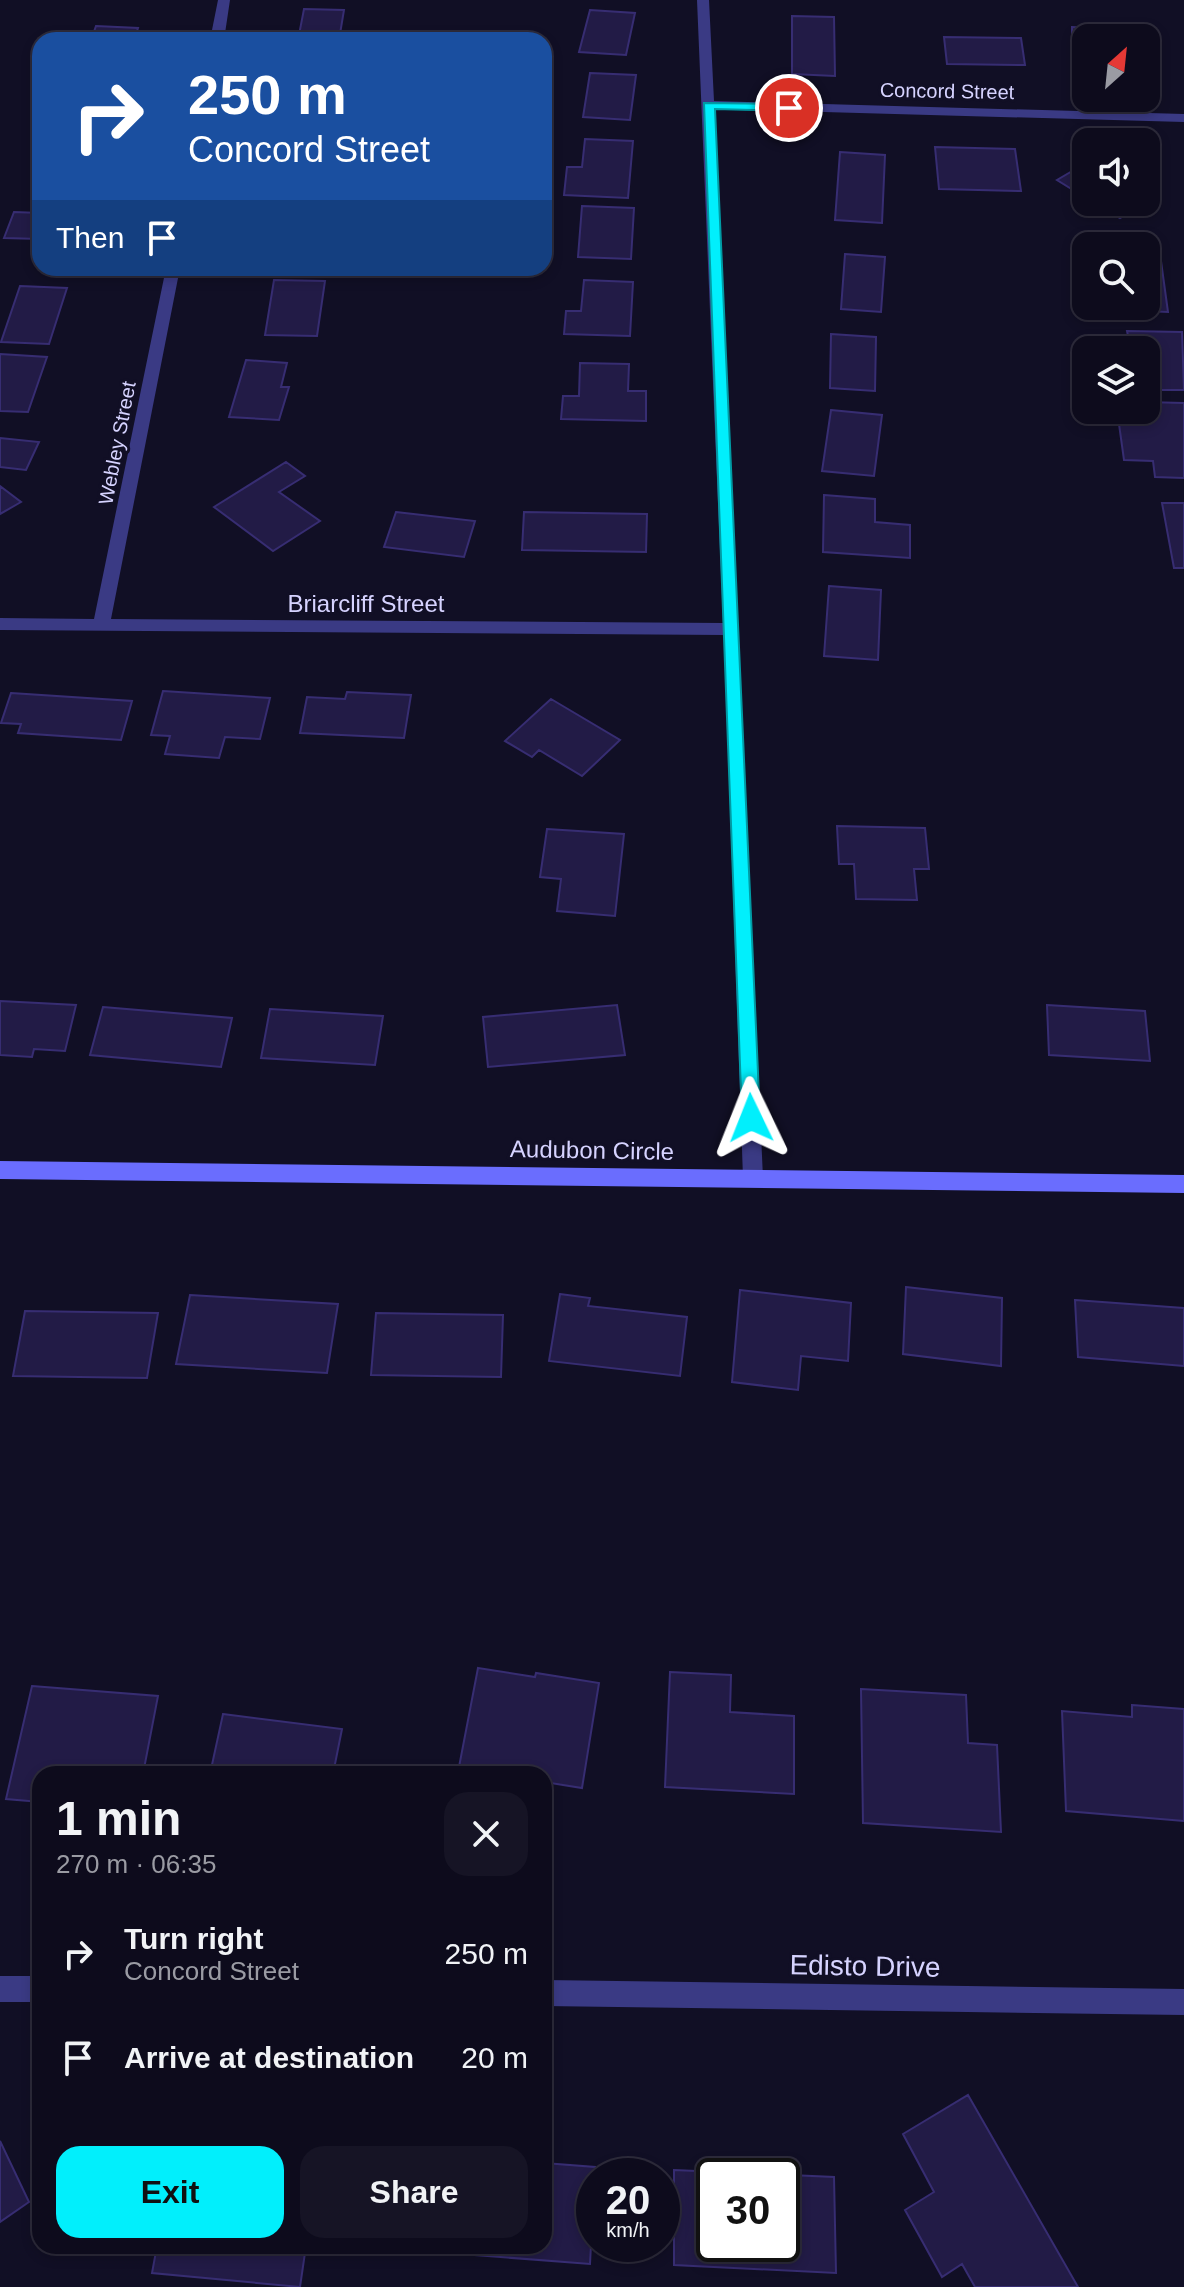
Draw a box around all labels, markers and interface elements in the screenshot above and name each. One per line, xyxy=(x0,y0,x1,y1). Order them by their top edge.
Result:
north arrow xyxy=(1072,24,1160,112)
map controls xyxy=(1072,24,1160,424)
text: 250 m xyxy=(188,63,347,126)
icon: right xyxy=(56,64,160,168)
pin xyxy=(755,74,823,142)
street label: Concord Street xyxy=(880,79,1015,103)
icon: arrive xyxy=(767,86,811,130)
button: sound xyxy=(1072,128,1160,216)
text: Concord Street xyxy=(188,129,430,170)
icon: arrive xyxy=(140,216,184,260)
text: Then xyxy=(56,221,124,254)
button: search xyxy=(1072,232,1160,320)
button: layers xyxy=(1072,336,1160,424)
street label: Webley Street xyxy=(94,379,140,507)
street label: Briarcliff Street xyxy=(288,590,445,617)
position arrow xyxy=(709,1076,793,1160)
street label: Audubon Circle xyxy=(510,1135,674,1165)
text: 1 min xyxy=(56,1792,181,1845)
button: close xyxy=(444,1792,528,1876)
text: 270 m · 06:35 xyxy=(56,1849,216,1879)
text: Turn right xyxy=(124,1922,263,1955)
icon: right xyxy=(56,1932,100,1976)
text: 250 m xyxy=(445,1937,528,1970)
street label: Edisto Drive xyxy=(789,1949,941,1983)
text: Concord Street xyxy=(124,1956,299,1986)
icon: arrive xyxy=(56,2036,100,2080)
text: Arrive at destination xyxy=(124,2041,414,2074)
text: 20 m xyxy=(461,2041,528,2074)
button: Exit xyxy=(56,2146,284,2238)
button: Share xyxy=(300,2146,528,2238)
speed limit sign: 30 xyxy=(696,2158,800,2262)
text: 20 xyxy=(606,2178,650,2222)
text: km/h xyxy=(606,2219,650,2241)

